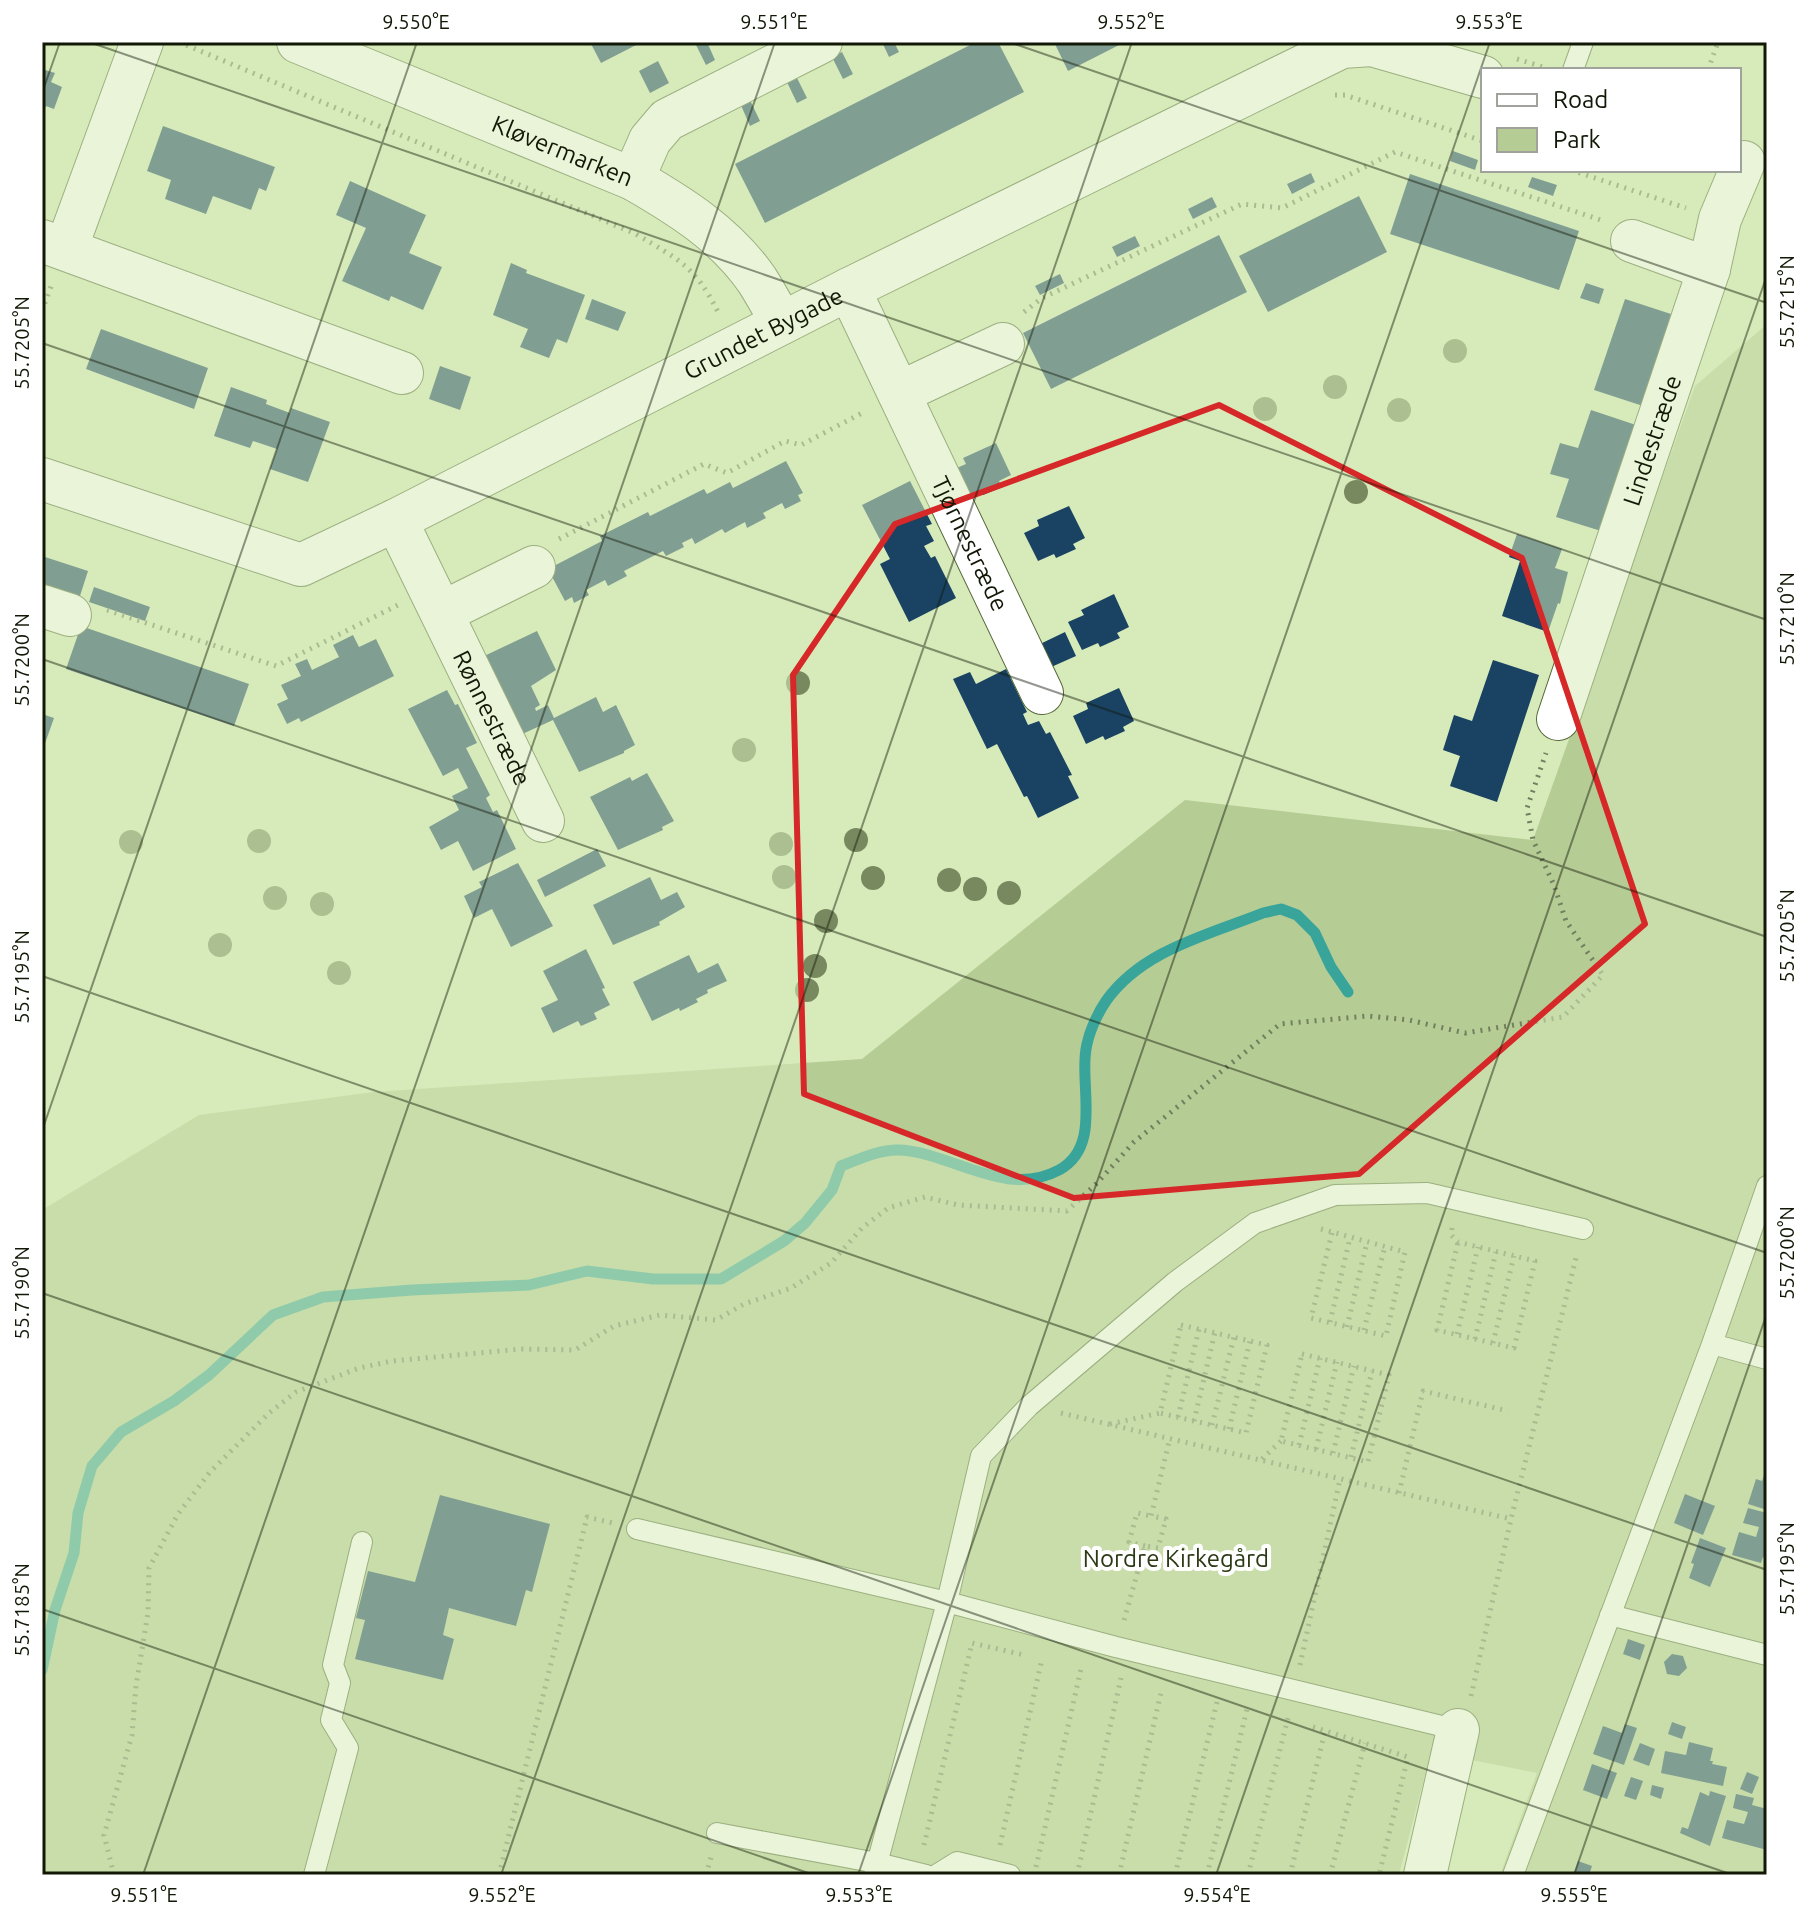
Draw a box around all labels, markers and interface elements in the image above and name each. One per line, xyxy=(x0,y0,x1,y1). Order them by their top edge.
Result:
text: 9.550°E xyxy=(382,10,450,33)
text: 9.551°E xyxy=(740,10,808,33)
text: 9.552°E xyxy=(1097,10,1165,33)
text: 9.553°E xyxy=(1455,10,1523,33)
legend xyxy=(1481,68,1741,172)
text: Road xyxy=(1553,86,1608,113)
street label: Kløvermarken xyxy=(488,109,637,191)
text: Park xyxy=(1553,126,1601,153)
text: 55.7215°N xyxy=(1775,255,1798,349)
street label: Grundet Bygade xyxy=(679,281,847,385)
text: 55.7205°N xyxy=(10,296,33,390)
street label: Lindestræde xyxy=(1617,372,1686,509)
street label: Tjørnestræde xyxy=(927,472,1014,615)
text: 55.7210°N xyxy=(1775,572,1798,666)
text: 55.7200°N xyxy=(10,613,33,707)
street label: Rønnestræde xyxy=(448,646,537,789)
text: 55.7205°N xyxy=(1775,889,1798,983)
text: 55.7195°N xyxy=(10,930,33,1024)
text: 55.7200°N xyxy=(1775,1206,1798,1300)
text: 55.7190°N xyxy=(10,1246,33,1340)
text: 55.7195°N xyxy=(1775,1522,1798,1616)
park label: Nordre Kirkegård xyxy=(1083,1545,1269,1572)
text: 55.7185°N xyxy=(10,1563,33,1657)
text: 9.551°E xyxy=(110,1883,178,1906)
text: 9.552°E xyxy=(468,1883,536,1906)
text: 9.553°E xyxy=(825,1883,893,1906)
text: 9.554°E xyxy=(1183,1883,1251,1906)
text: 9.555°E xyxy=(1540,1883,1608,1906)

